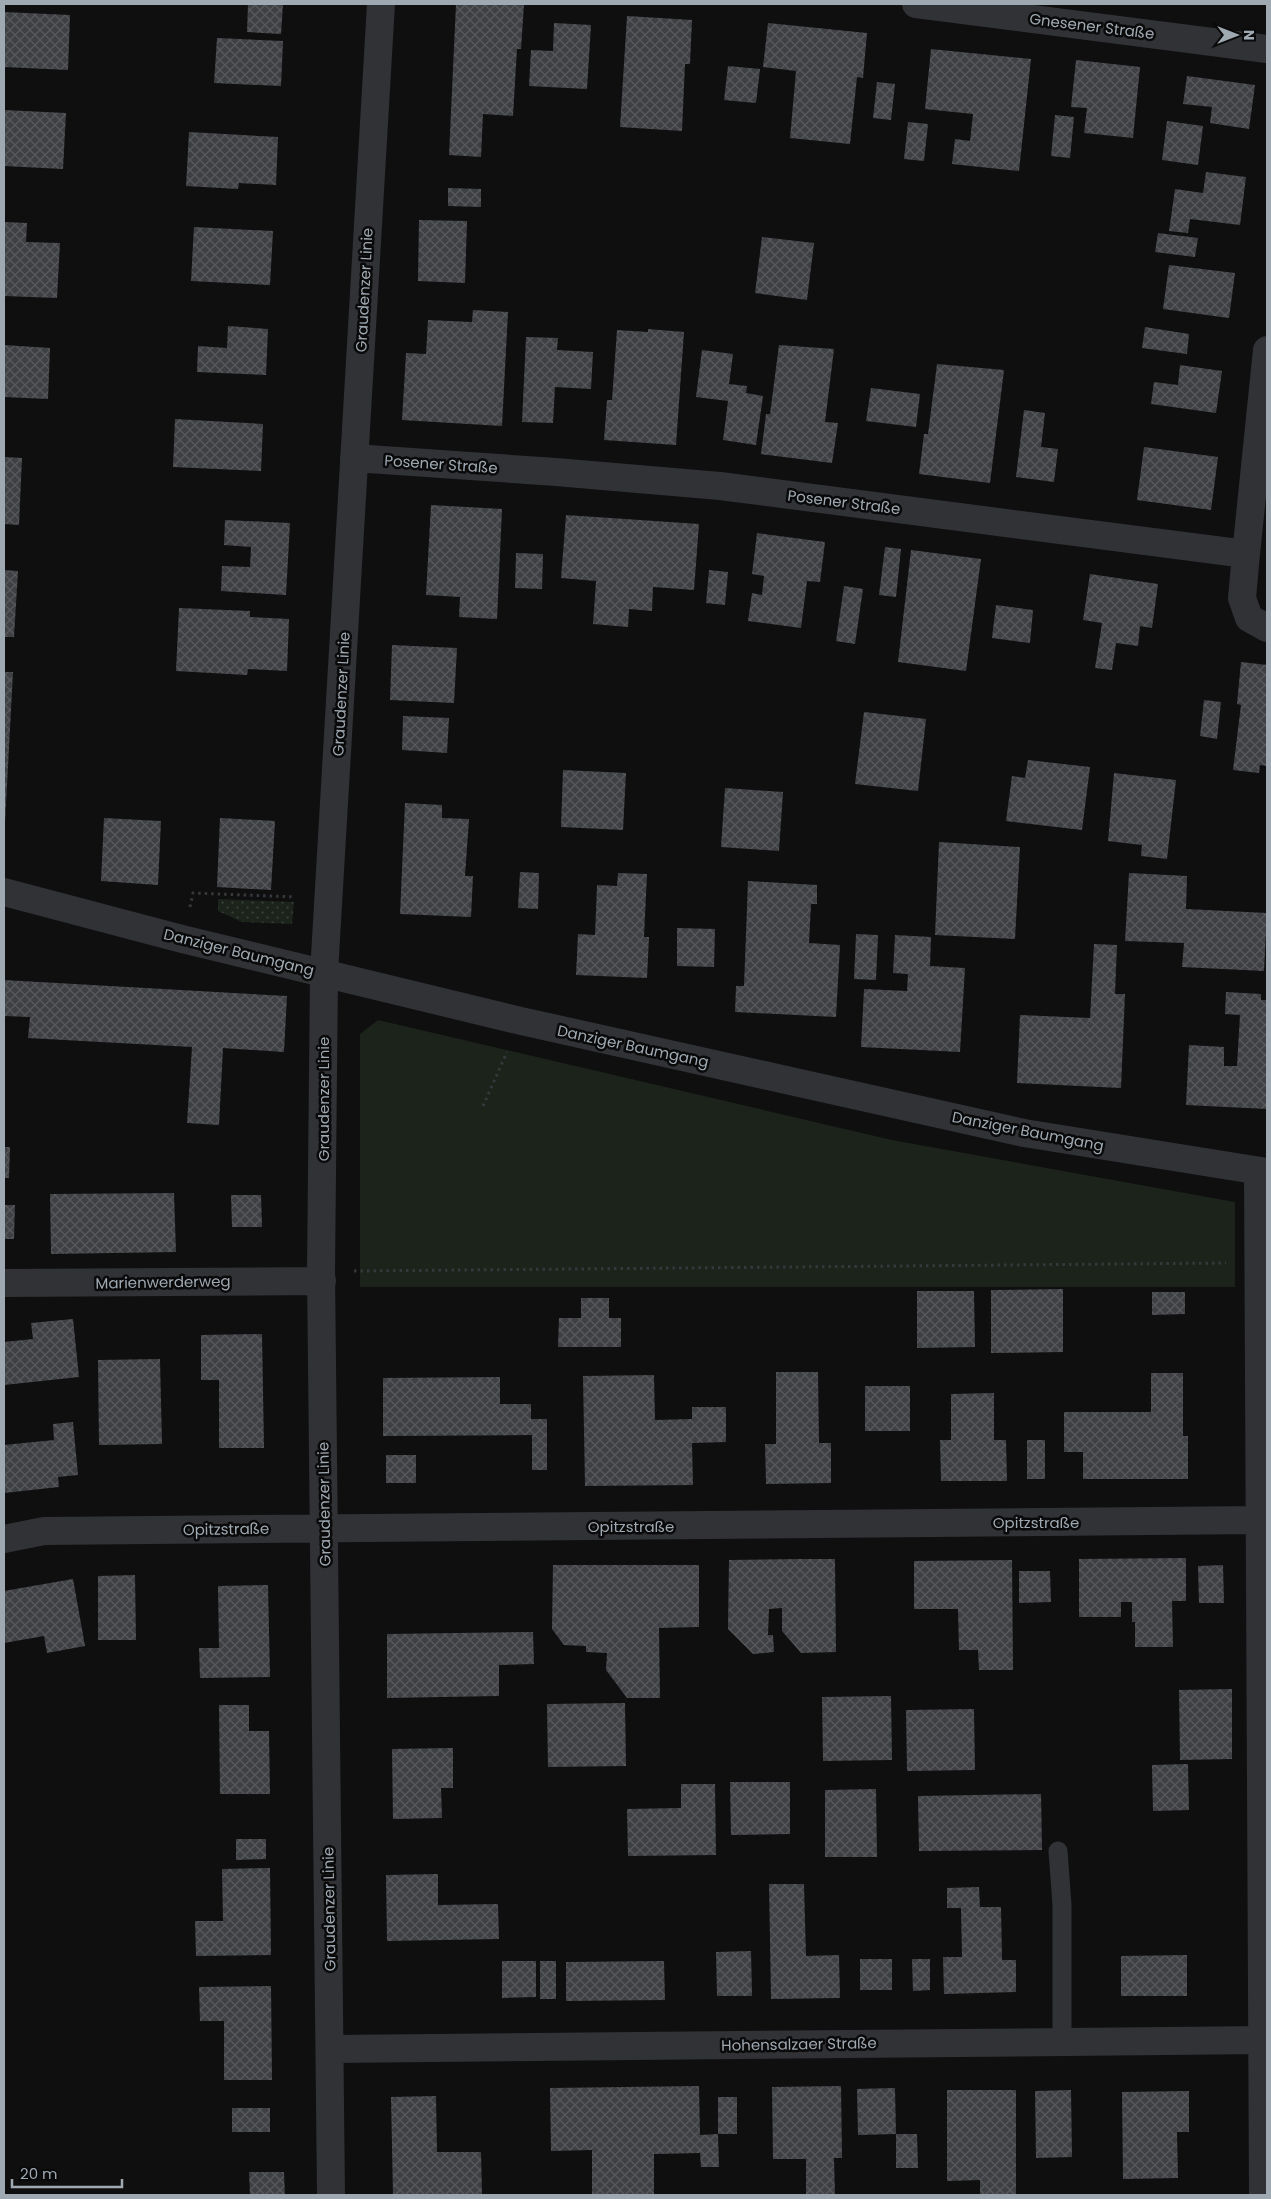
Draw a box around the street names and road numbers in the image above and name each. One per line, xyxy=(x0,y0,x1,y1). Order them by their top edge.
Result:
street label: Gnesener Straße xyxy=(1028,8,1156,44)
street label: Graudenzer Linie xyxy=(350,227,378,353)
street label: Posener Straße xyxy=(384,450,498,478)
street label: Posener Straße xyxy=(786,485,902,519)
street label: Graudenzer Linie xyxy=(327,631,355,757)
street label: Danziger Baumgang xyxy=(162,923,316,981)
street label: Danziger Baumgang xyxy=(555,1020,711,1072)
street label: Graudenzer Linie xyxy=(313,1037,334,1161)
street label: Danziger Baumgang xyxy=(950,1106,1106,1156)
street label: Marienwerderweg xyxy=(95,1270,231,1294)
street label: Graudenzer Linie xyxy=(312,1442,336,1566)
street label: Opitzstraße xyxy=(993,1512,1079,1533)
street label: Opitzstraße xyxy=(588,1516,674,1537)
street label: Opitzstraße xyxy=(183,1518,269,1540)
street label: Graudenzer Linie xyxy=(317,1847,341,1971)
street label: Hohensalzaer Straße xyxy=(721,2032,877,2056)

